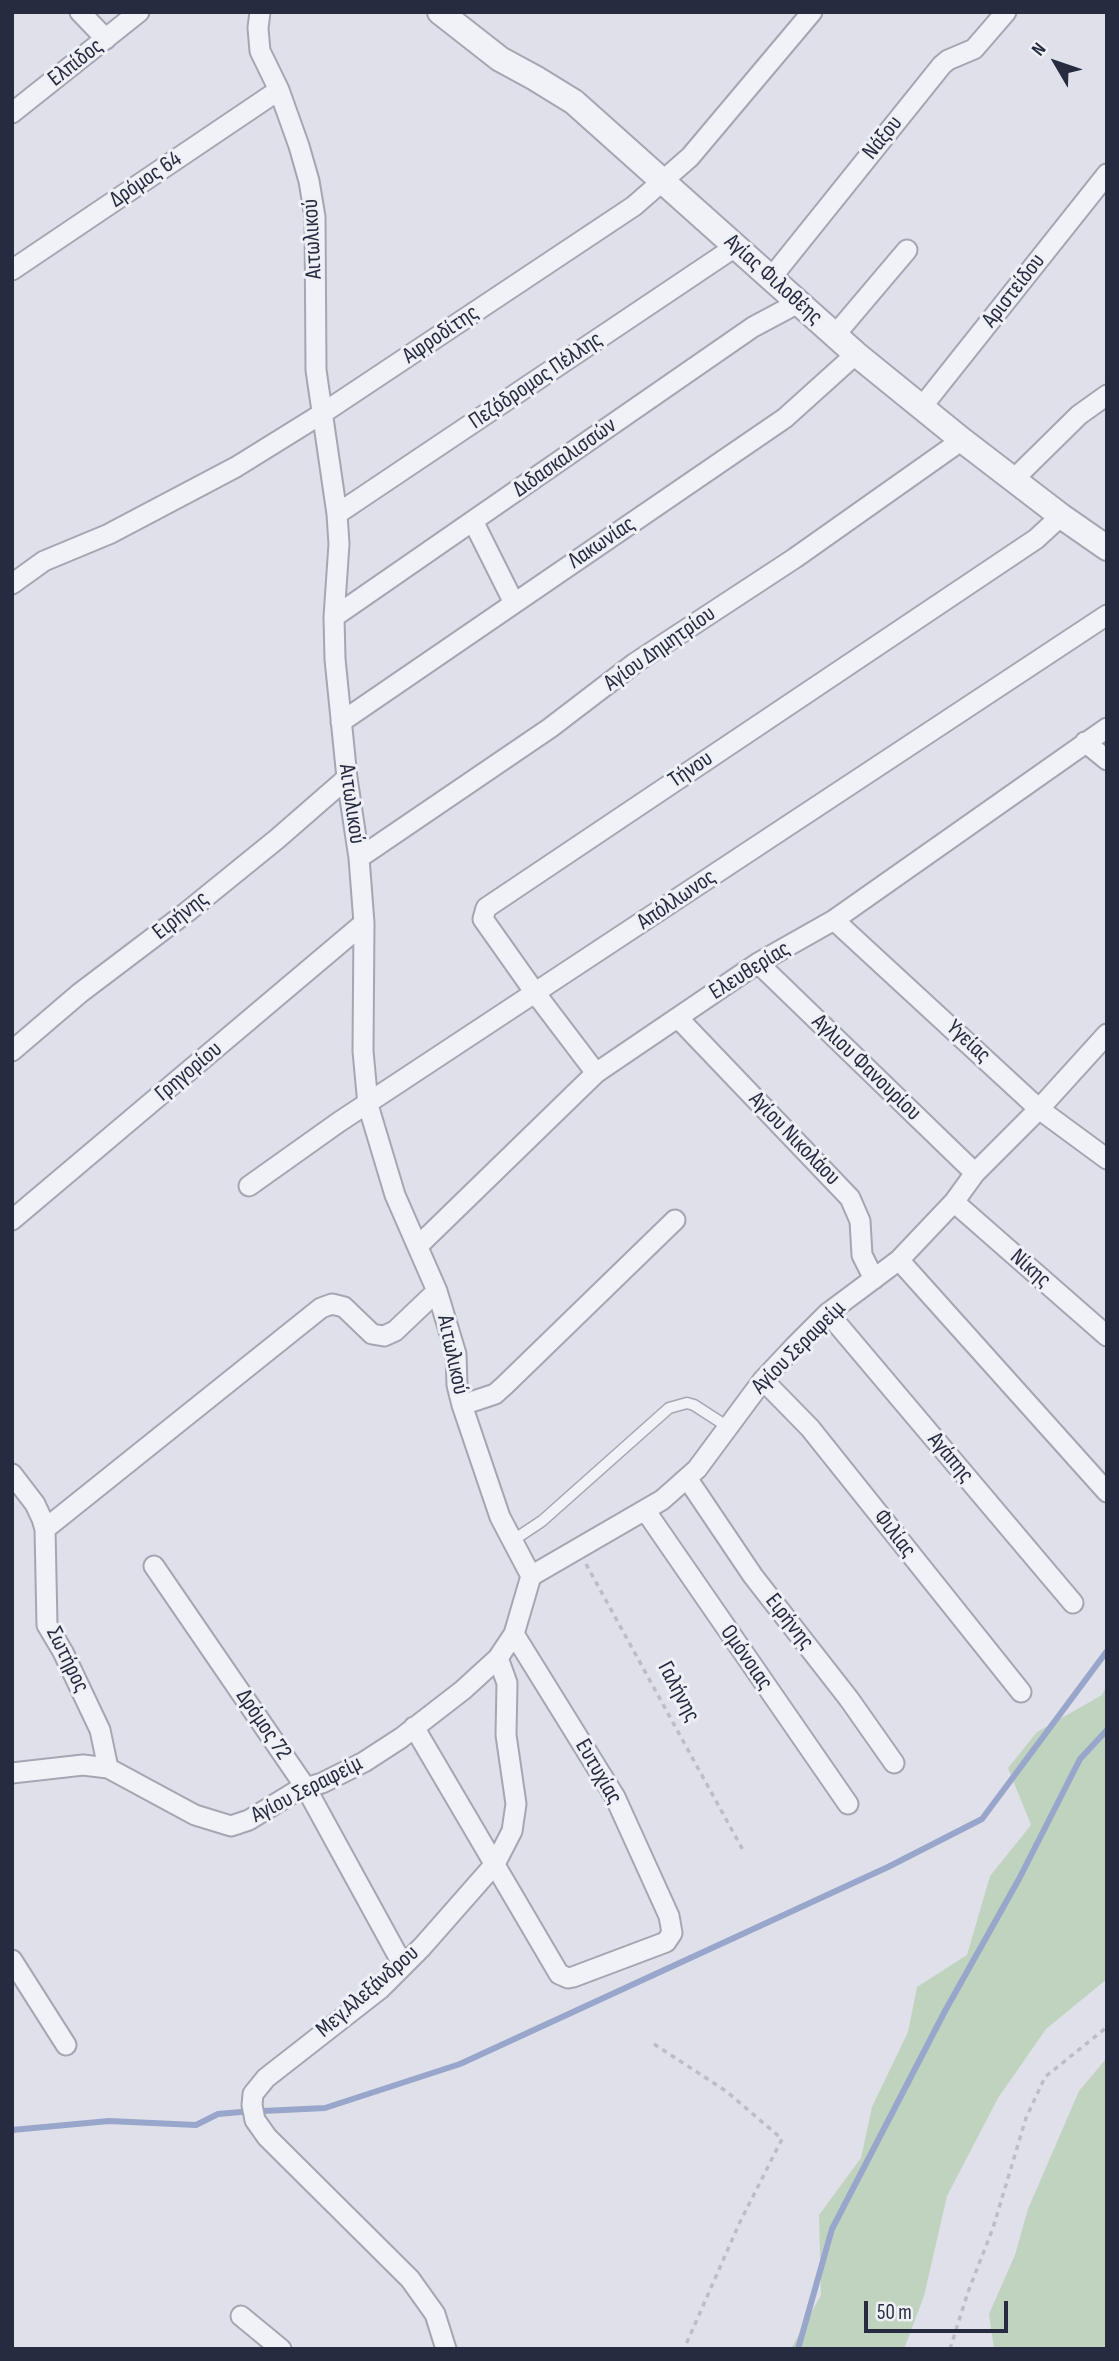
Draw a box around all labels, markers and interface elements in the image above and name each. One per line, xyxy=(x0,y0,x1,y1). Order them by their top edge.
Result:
north arrow xyxy=(1021,28,1091,98)
street label: Ελπίδος xyxy=(43,33,109,93)
text: N xyxy=(1027,38,1051,61)
street label: Νάξου xyxy=(857,111,909,165)
street label: Δρόμος 64 xyxy=(105,146,187,214)
street label: Αιτωλικού xyxy=(297,198,329,280)
street label: Αγίας Φιλοθέης xyxy=(718,229,828,331)
street label: Αριστείδου xyxy=(977,248,1051,334)
street label: Αφροδίτης xyxy=(398,300,484,370)
street label: Πεζόδρομος Πέλλης xyxy=(464,326,608,436)
street label: Διδασκαλισσών xyxy=(508,412,622,504)
street label: Λακωνίας xyxy=(563,511,641,575)
street label: Αγίου Δημητρίου xyxy=(599,601,721,697)
street label: Τήνου xyxy=(664,745,718,795)
street label: Αιτωλικού xyxy=(332,762,370,846)
street label: Απόλλωνος xyxy=(632,864,722,936)
street label: Ειρήνης xyxy=(147,886,215,946)
street label: Ελευθερίας xyxy=(705,935,795,1007)
street label: Αγλιου Φανουρίου xyxy=(805,1009,927,1127)
street label: Υγείας xyxy=(940,1015,996,1069)
street label: Γρηγορίου xyxy=(150,1036,228,1108)
street label: Αγίου Νικολάου xyxy=(742,1086,846,1192)
street label: Νίκης xyxy=(1004,1244,1056,1294)
street label: Αγίου Σεραφείμ xyxy=(746,1295,852,1401)
street label: Αιτωλικού xyxy=(430,1313,474,1397)
street label: Αγάπης xyxy=(921,1427,979,1489)
street label: Φιλίας xyxy=(867,1504,921,1564)
street label: Ειρήνης xyxy=(759,1588,819,1656)
street label: Ομόνοιας xyxy=(714,1620,778,1696)
street label: Σωτήρος xyxy=(39,1623,95,1697)
street label: Γαλήνης xyxy=(651,1657,705,1727)
street label: Δρόμος 72 xyxy=(229,1684,297,1766)
street label: Ευτυχίας xyxy=(568,1735,628,1809)
street label: Αγίου Σεραφείμ xyxy=(247,1750,367,1830)
street label: Μεγ.Αλεξάνδρου xyxy=(311,1940,425,2044)
scale bar xyxy=(867,2288,1010,2332)
text: 50 m xyxy=(877,2300,912,2325)

